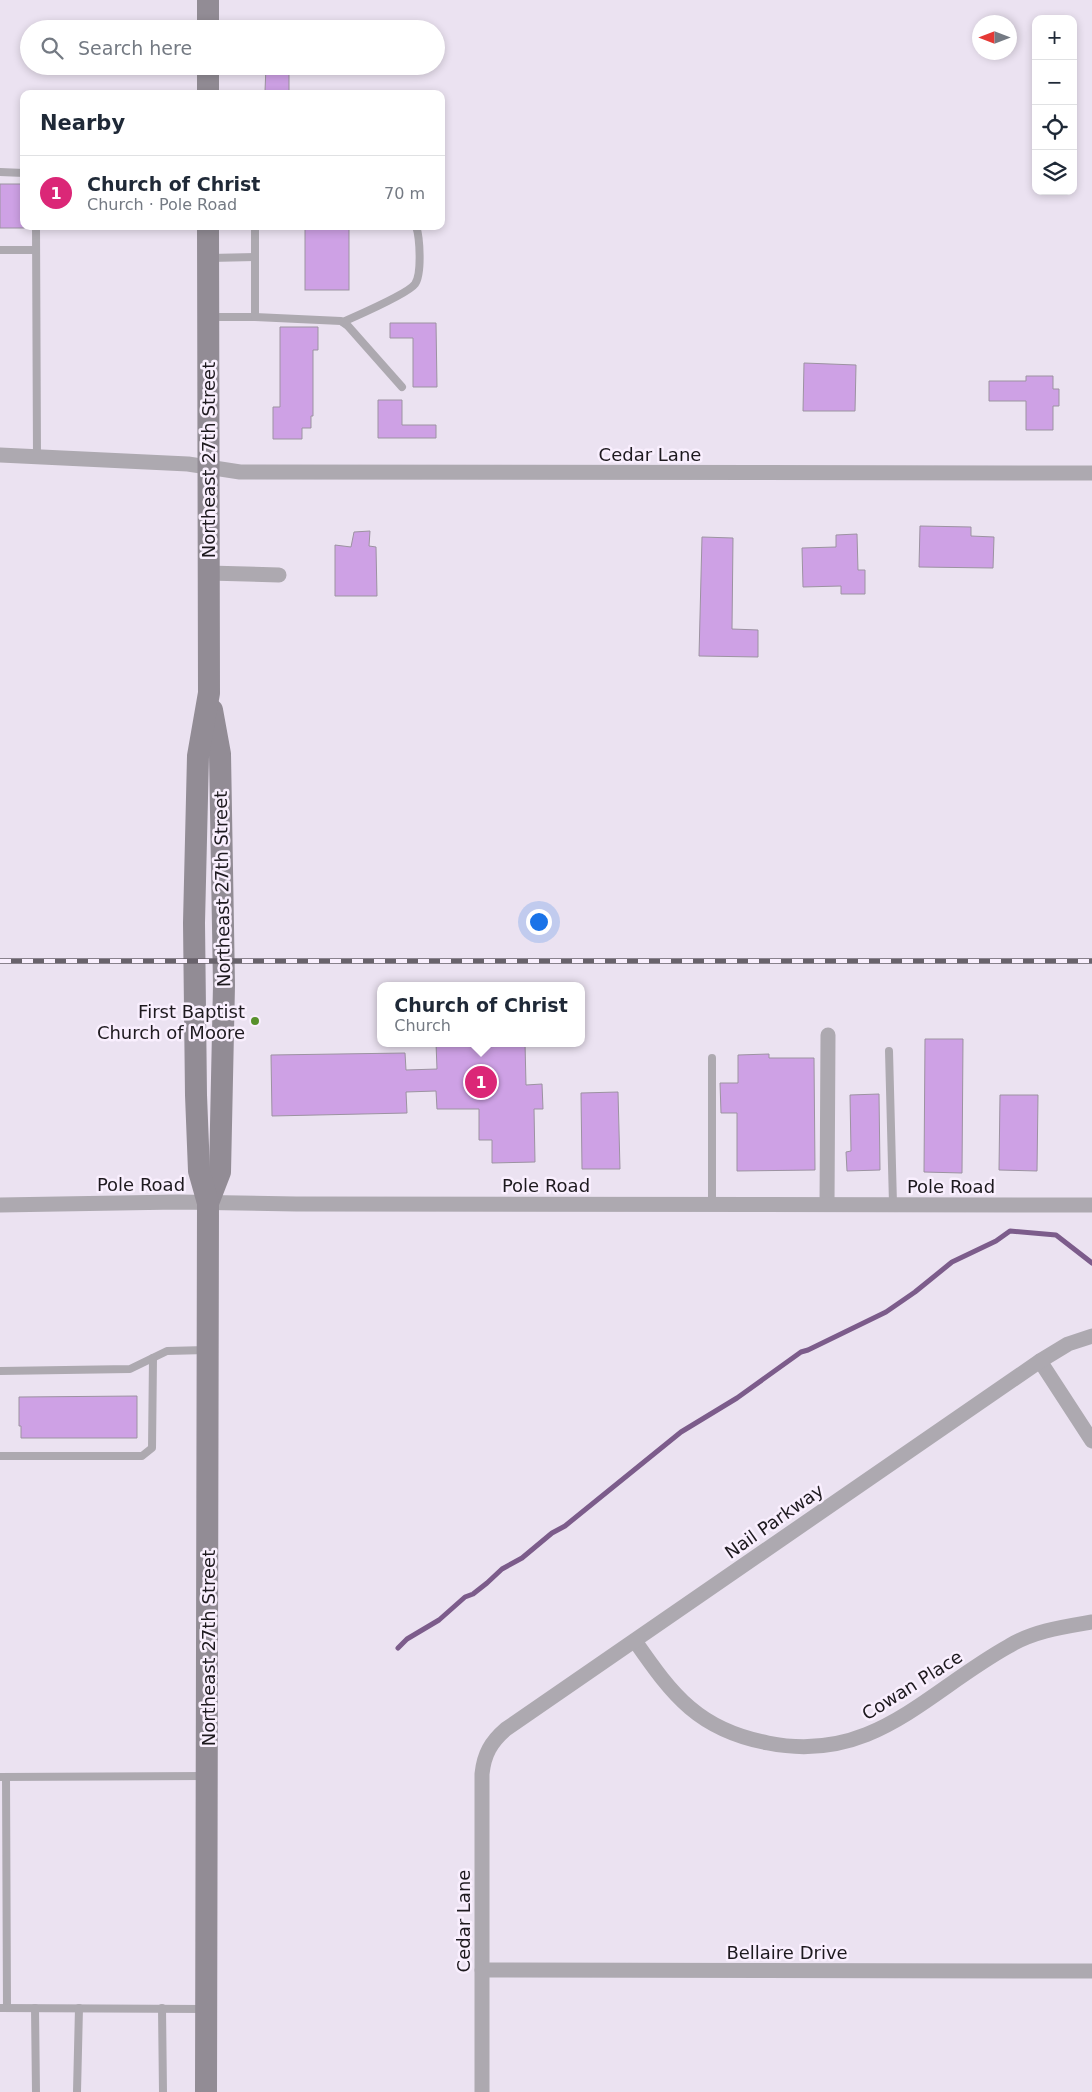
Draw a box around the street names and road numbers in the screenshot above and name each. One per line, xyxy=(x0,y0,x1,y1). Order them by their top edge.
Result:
street label: Northeast 27th Street xyxy=(198,362,219,558)
street label: Cedar Lane xyxy=(599,444,701,465)
street label: Northeast 27th Street xyxy=(210,791,234,987)
street label: Pole Road xyxy=(97,1174,185,1195)
street label: Pole Road xyxy=(502,1175,590,1196)
street label: Pole Road xyxy=(907,1176,995,1197)
street label: Nail Parkway xyxy=(721,1479,828,1563)
street label: Northeast 27th Street xyxy=(198,1550,219,1746)
street label: Cowan Place xyxy=(858,1646,966,1724)
street label: Cedar Lane xyxy=(453,1870,474,1972)
street label: Bellaire Drive xyxy=(726,1942,848,1963)

